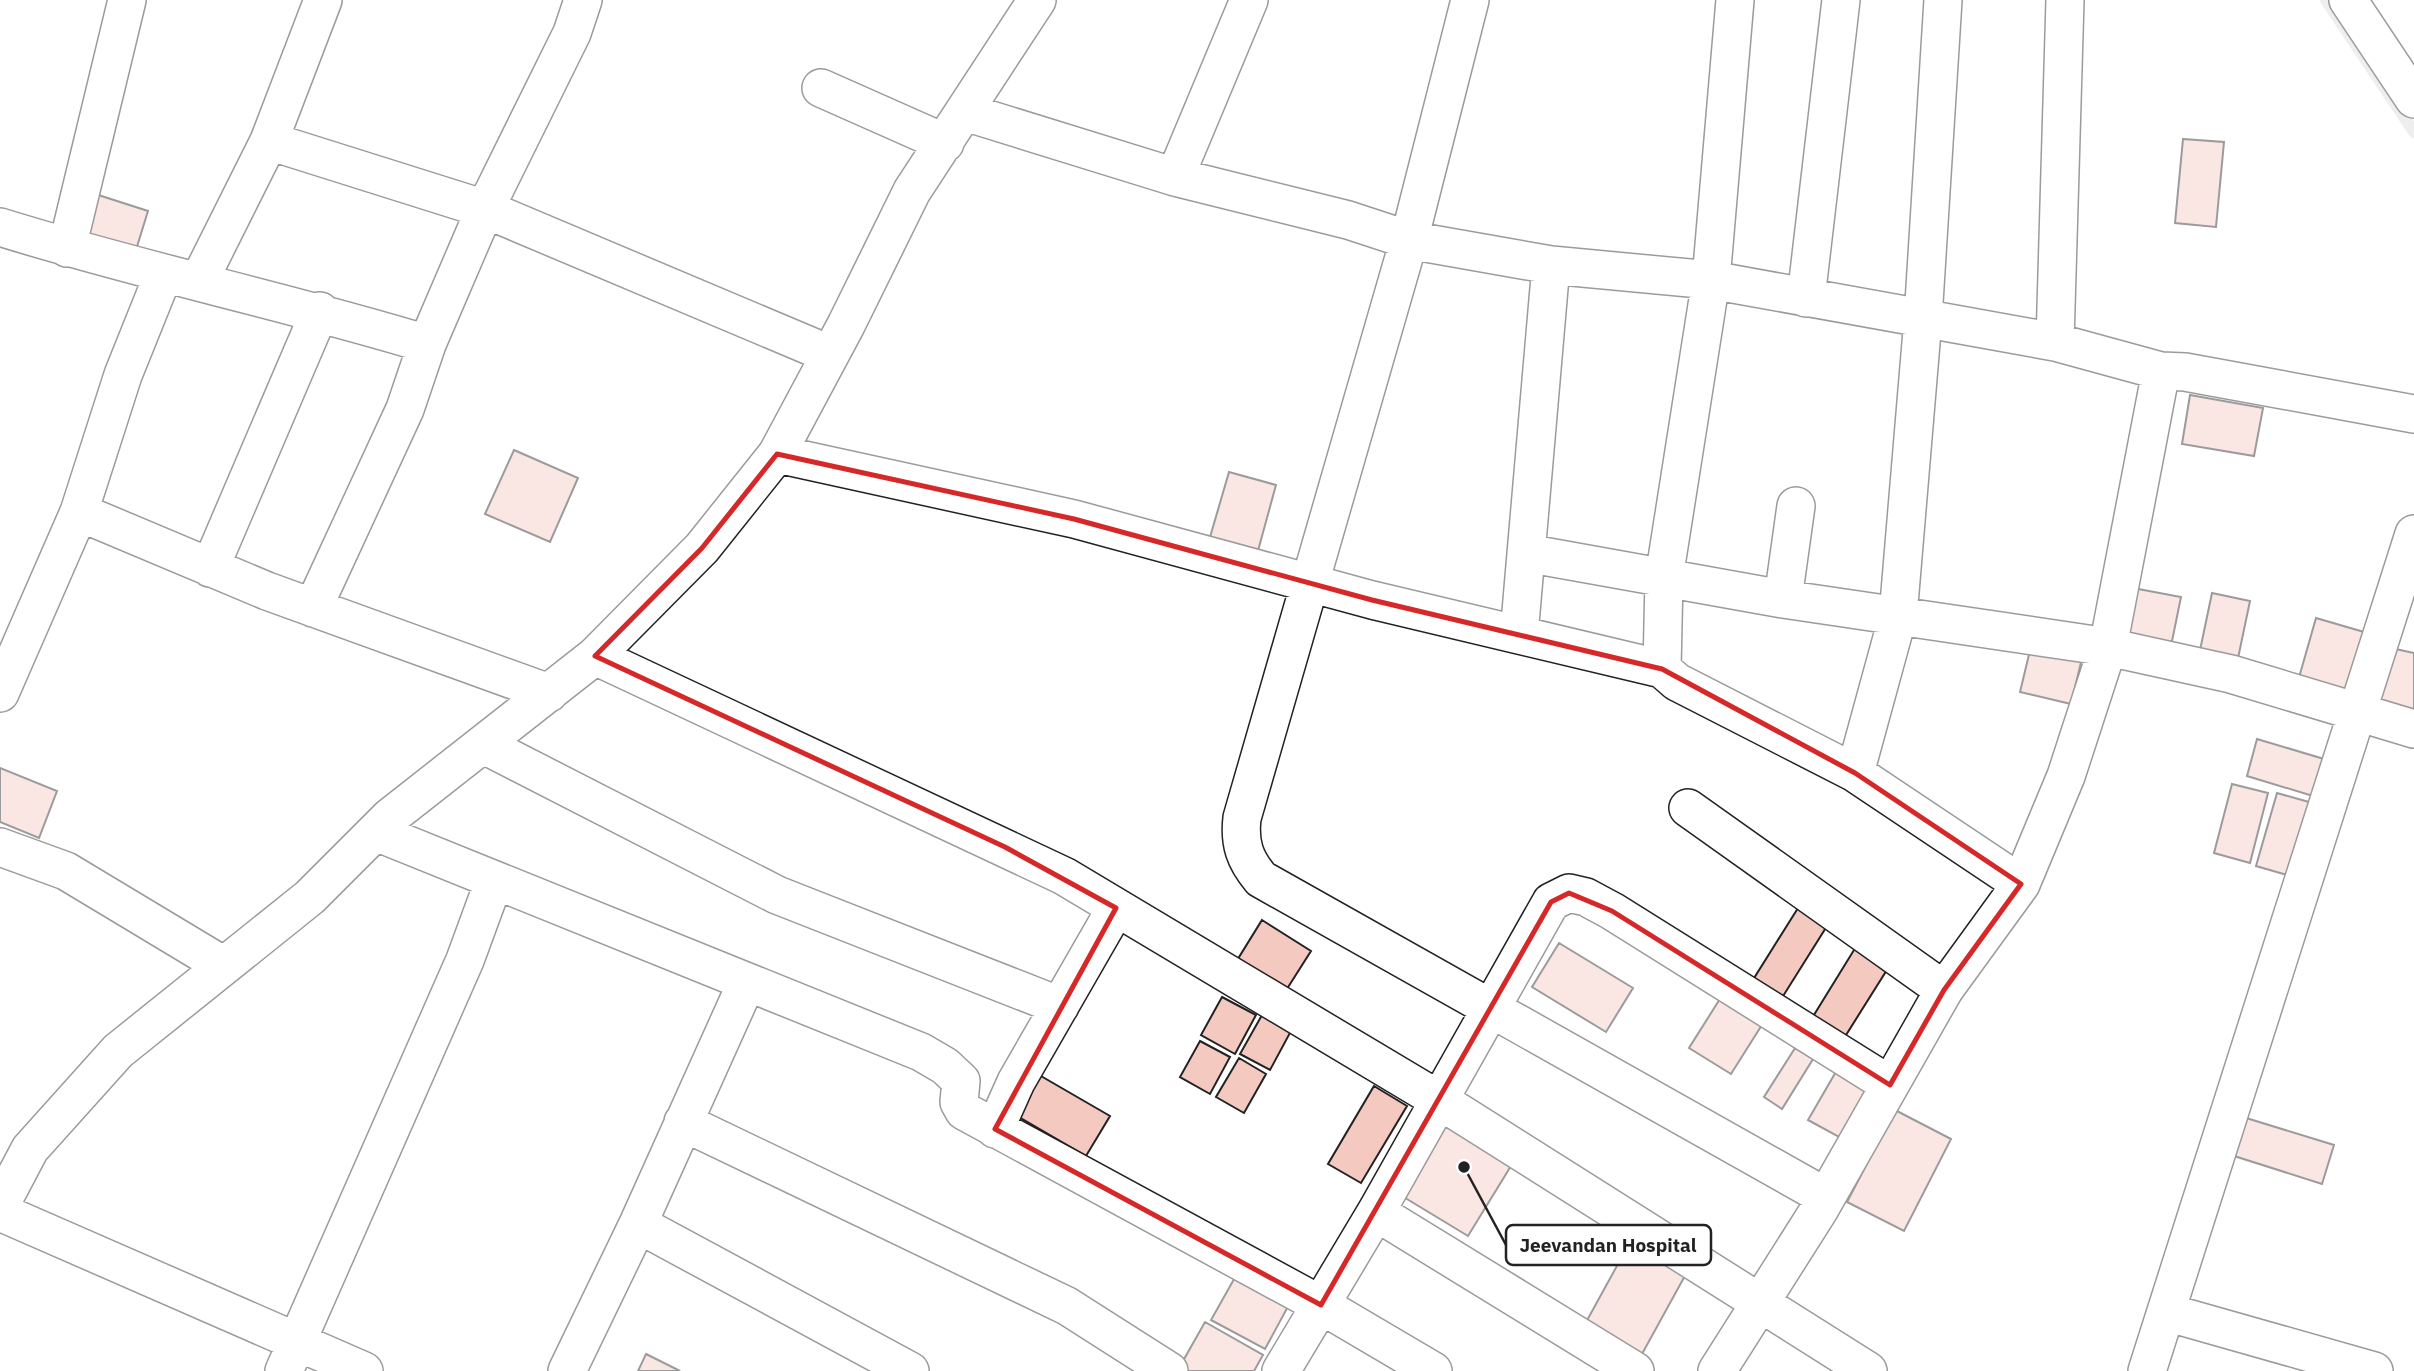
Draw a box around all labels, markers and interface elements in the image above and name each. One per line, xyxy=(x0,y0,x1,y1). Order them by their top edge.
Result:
callout: Jeevandan Hospital xyxy=(1506,1225,1711,1265)
text: Jeevandan Hospital xyxy=(1519,1233,1697,1257)

